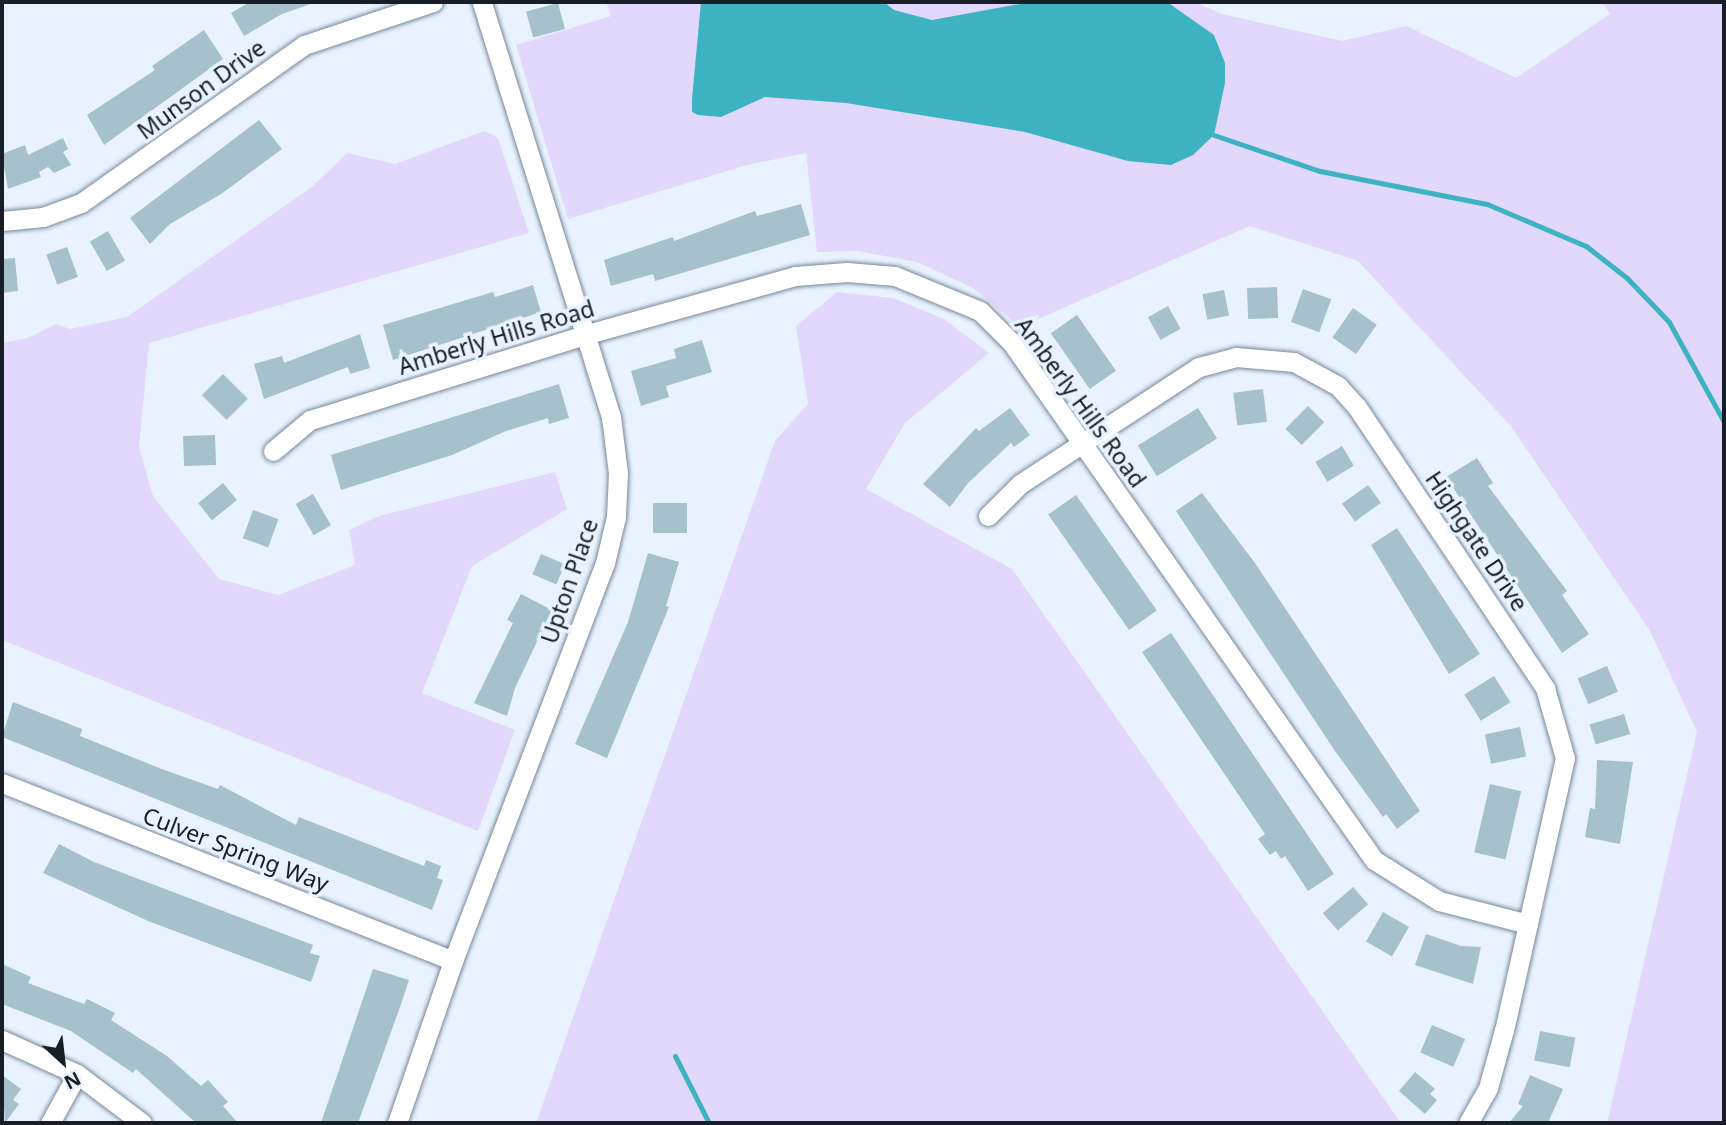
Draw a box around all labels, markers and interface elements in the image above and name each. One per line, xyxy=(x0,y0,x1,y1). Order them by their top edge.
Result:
street label: Munson Drive xyxy=(132,33,270,145)
street label: Amberly Hills Road xyxy=(395,294,597,380)
street label: Amberly Hills Road xyxy=(1010,312,1152,492)
street label: Highgate Drive xyxy=(1420,466,1534,616)
street label: Upton Place xyxy=(535,515,603,647)
street label: Culver Spring Way xyxy=(139,801,333,897)
north arrow xyxy=(28,1027,98,1097)
text: N xyxy=(60,1066,85,1096)

